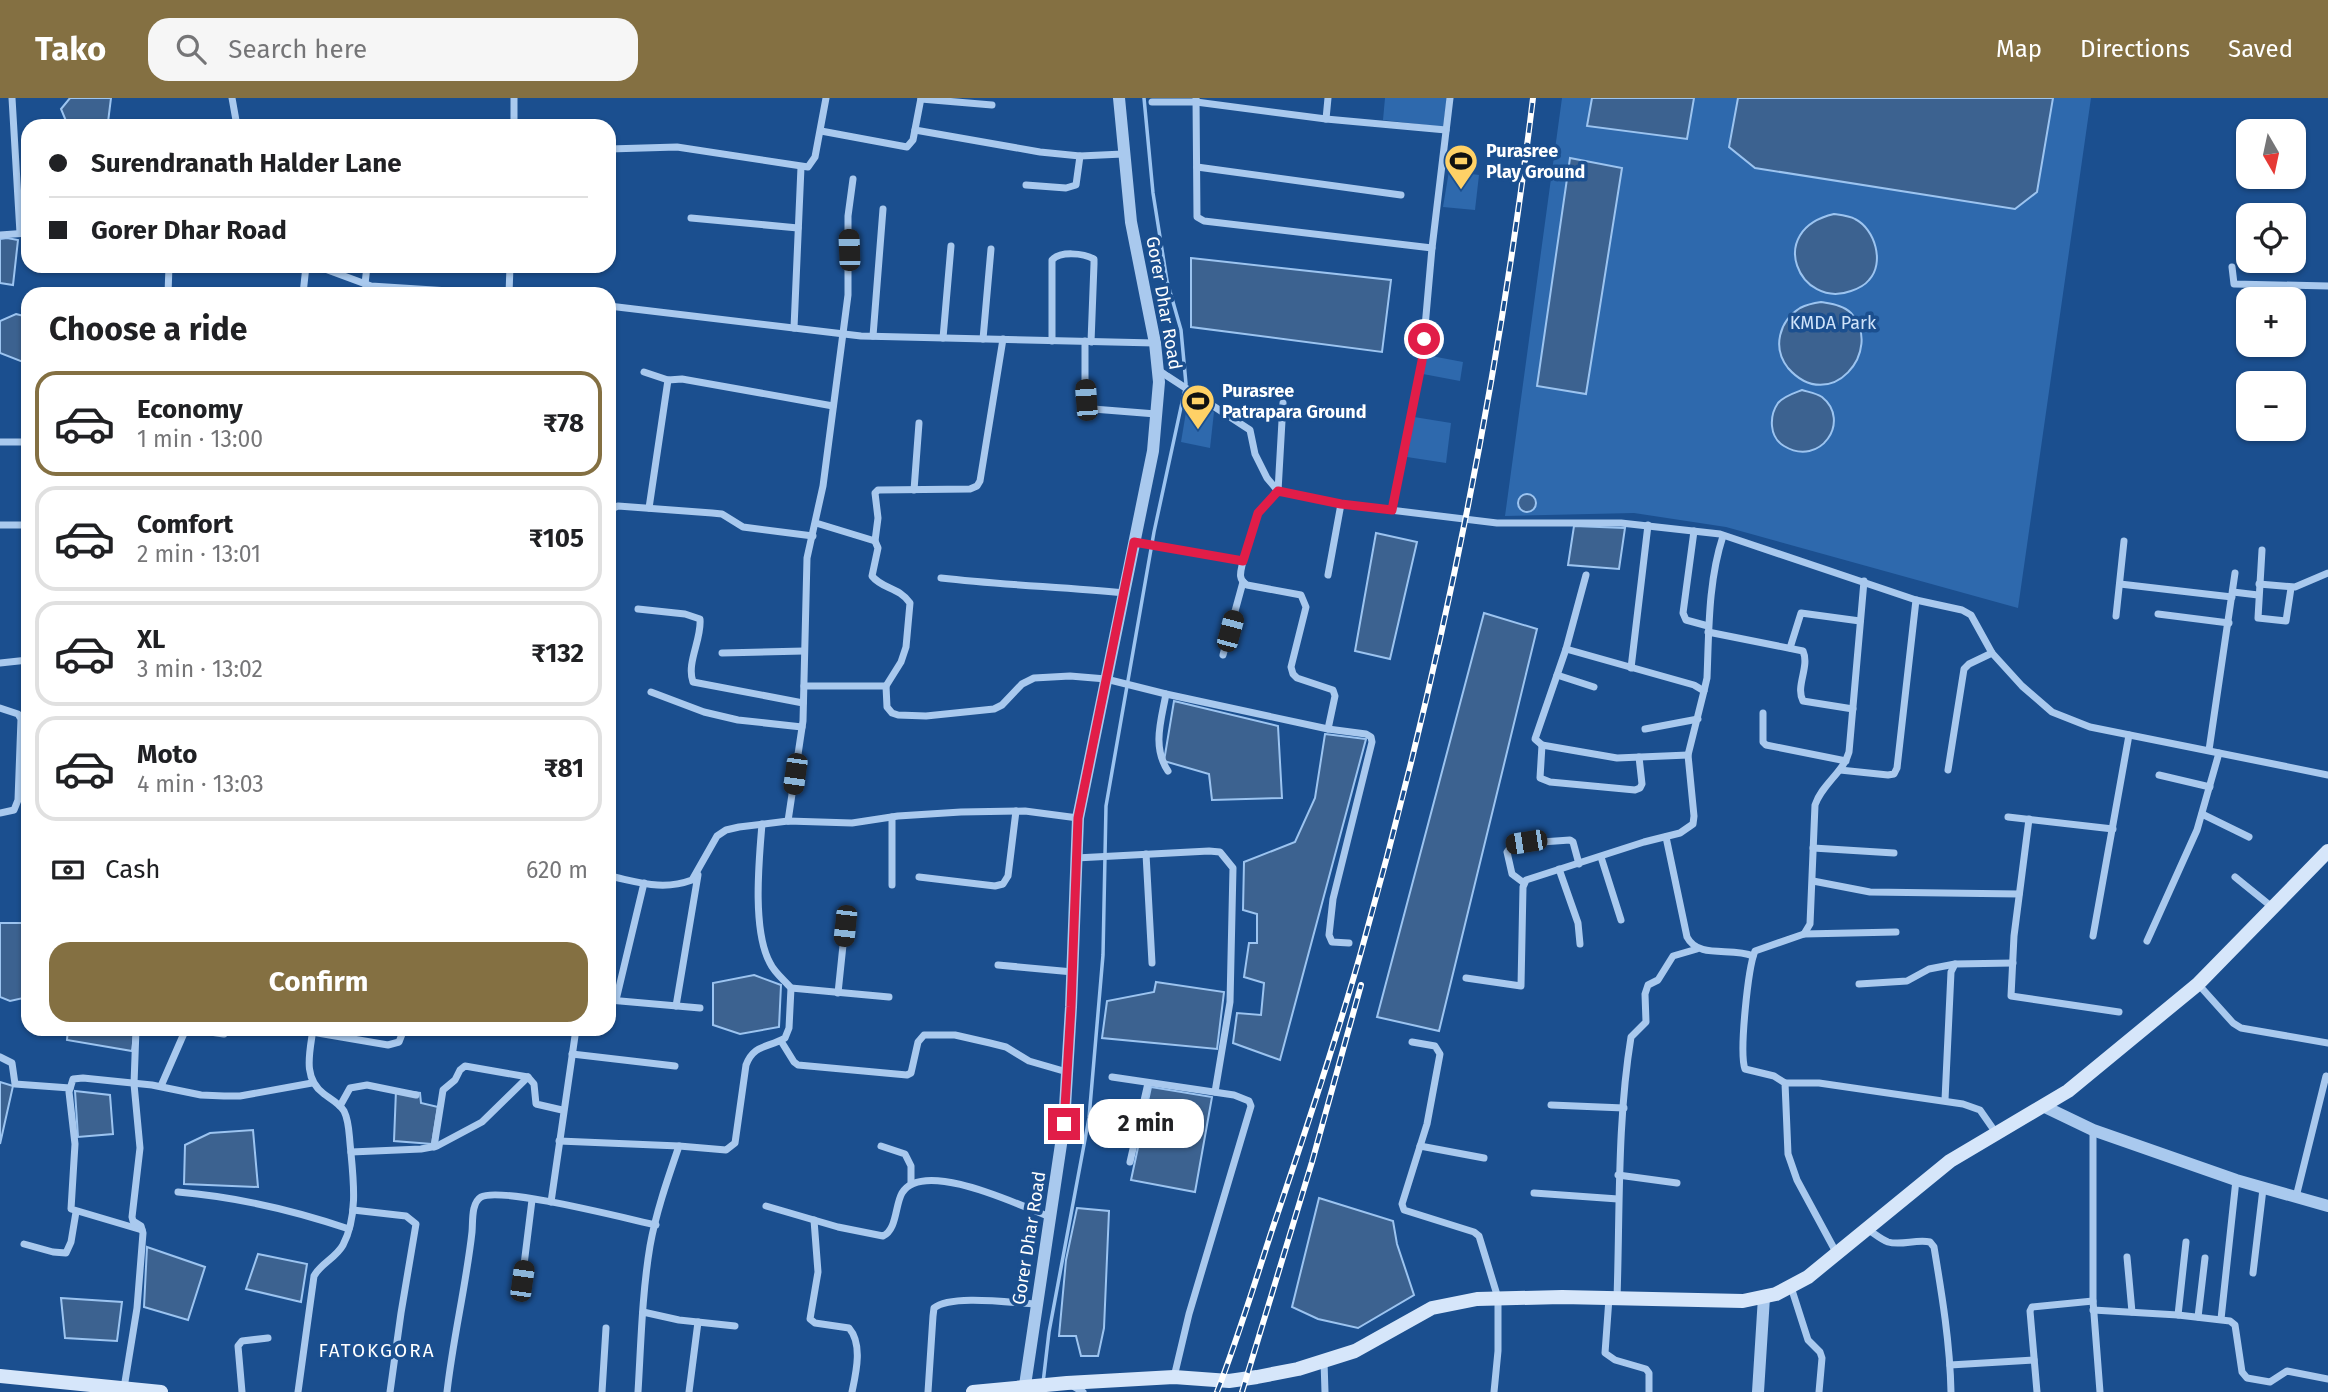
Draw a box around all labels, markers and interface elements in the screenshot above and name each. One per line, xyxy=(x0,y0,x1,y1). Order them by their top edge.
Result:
search box xyxy=(148,18,638,81)
text: Tako xyxy=(35,29,106,69)
icon: search xyxy=(172,30,210,68)
text: Search here xyxy=(228,34,367,65)
text: Map xyxy=(1996,35,2042,63)
text: Directions xyxy=(2080,35,2190,63)
text: Saved xyxy=(2228,35,2293,63)
north arrow xyxy=(2236,119,2306,189)
map controls xyxy=(2236,119,2306,441)
place label: Purasree Play Ground xyxy=(1486,140,1585,183)
sports icon: Purasree Play Ground xyxy=(1442,142,1480,191)
text: Surendranath Halder Lane xyxy=(91,148,402,179)
button: locate xyxy=(2236,203,2306,273)
text: Gorer Dhar Road xyxy=(91,215,287,246)
car xyxy=(838,229,861,271)
street label: Gorer Dhar Road xyxy=(1141,235,1187,371)
button: + xyxy=(2236,287,2306,357)
text: Choose a ride xyxy=(49,310,247,348)
park label: KMDA Park xyxy=(1790,312,1877,334)
route start xyxy=(1408,323,1440,355)
button: − xyxy=(2236,371,2306,441)
car xyxy=(1075,378,1098,422)
place label: Purasree Patrapara Ground xyxy=(1222,380,1367,423)
sports icon: Purasree Patrapara Ground xyxy=(1179,382,1217,431)
icon: car xyxy=(53,392,116,455)
text: Economy xyxy=(137,394,243,425)
text: ₹78 xyxy=(543,408,584,439)
text: 1 min · 13:00 xyxy=(137,425,263,453)
icon: car xyxy=(53,507,116,570)
text: Comfort xyxy=(137,509,233,540)
text: ₹105 xyxy=(529,523,584,554)
text: 2 min · 13:01 xyxy=(137,540,261,568)
car xyxy=(1215,608,1246,654)
icon: car xyxy=(53,622,116,685)
text: XL xyxy=(137,624,165,655)
text: ₹132 xyxy=(531,638,584,669)
text: 3 min · 13:02 xyxy=(137,655,263,683)
icon: car xyxy=(53,737,116,800)
text: Moto xyxy=(137,739,197,770)
car xyxy=(782,752,809,796)
text: ₹81 xyxy=(544,753,584,784)
text: 4 min · 13:03 xyxy=(137,770,264,798)
car xyxy=(1504,828,1549,856)
icon: cash xyxy=(49,851,87,889)
text: Cash xyxy=(105,854,161,885)
text: 620 m xyxy=(526,856,588,884)
car xyxy=(833,904,858,948)
button: Confirm xyxy=(49,942,588,1022)
callout: 2 min xyxy=(1088,1100,1204,1148)
route end xyxy=(1048,1108,1080,1140)
text: 2 min xyxy=(1118,1109,1174,1137)
street label: Gorer Dhar Road xyxy=(1008,1170,1050,1306)
car xyxy=(509,1259,536,1303)
district label: FATOKGORA xyxy=(318,1339,436,1362)

